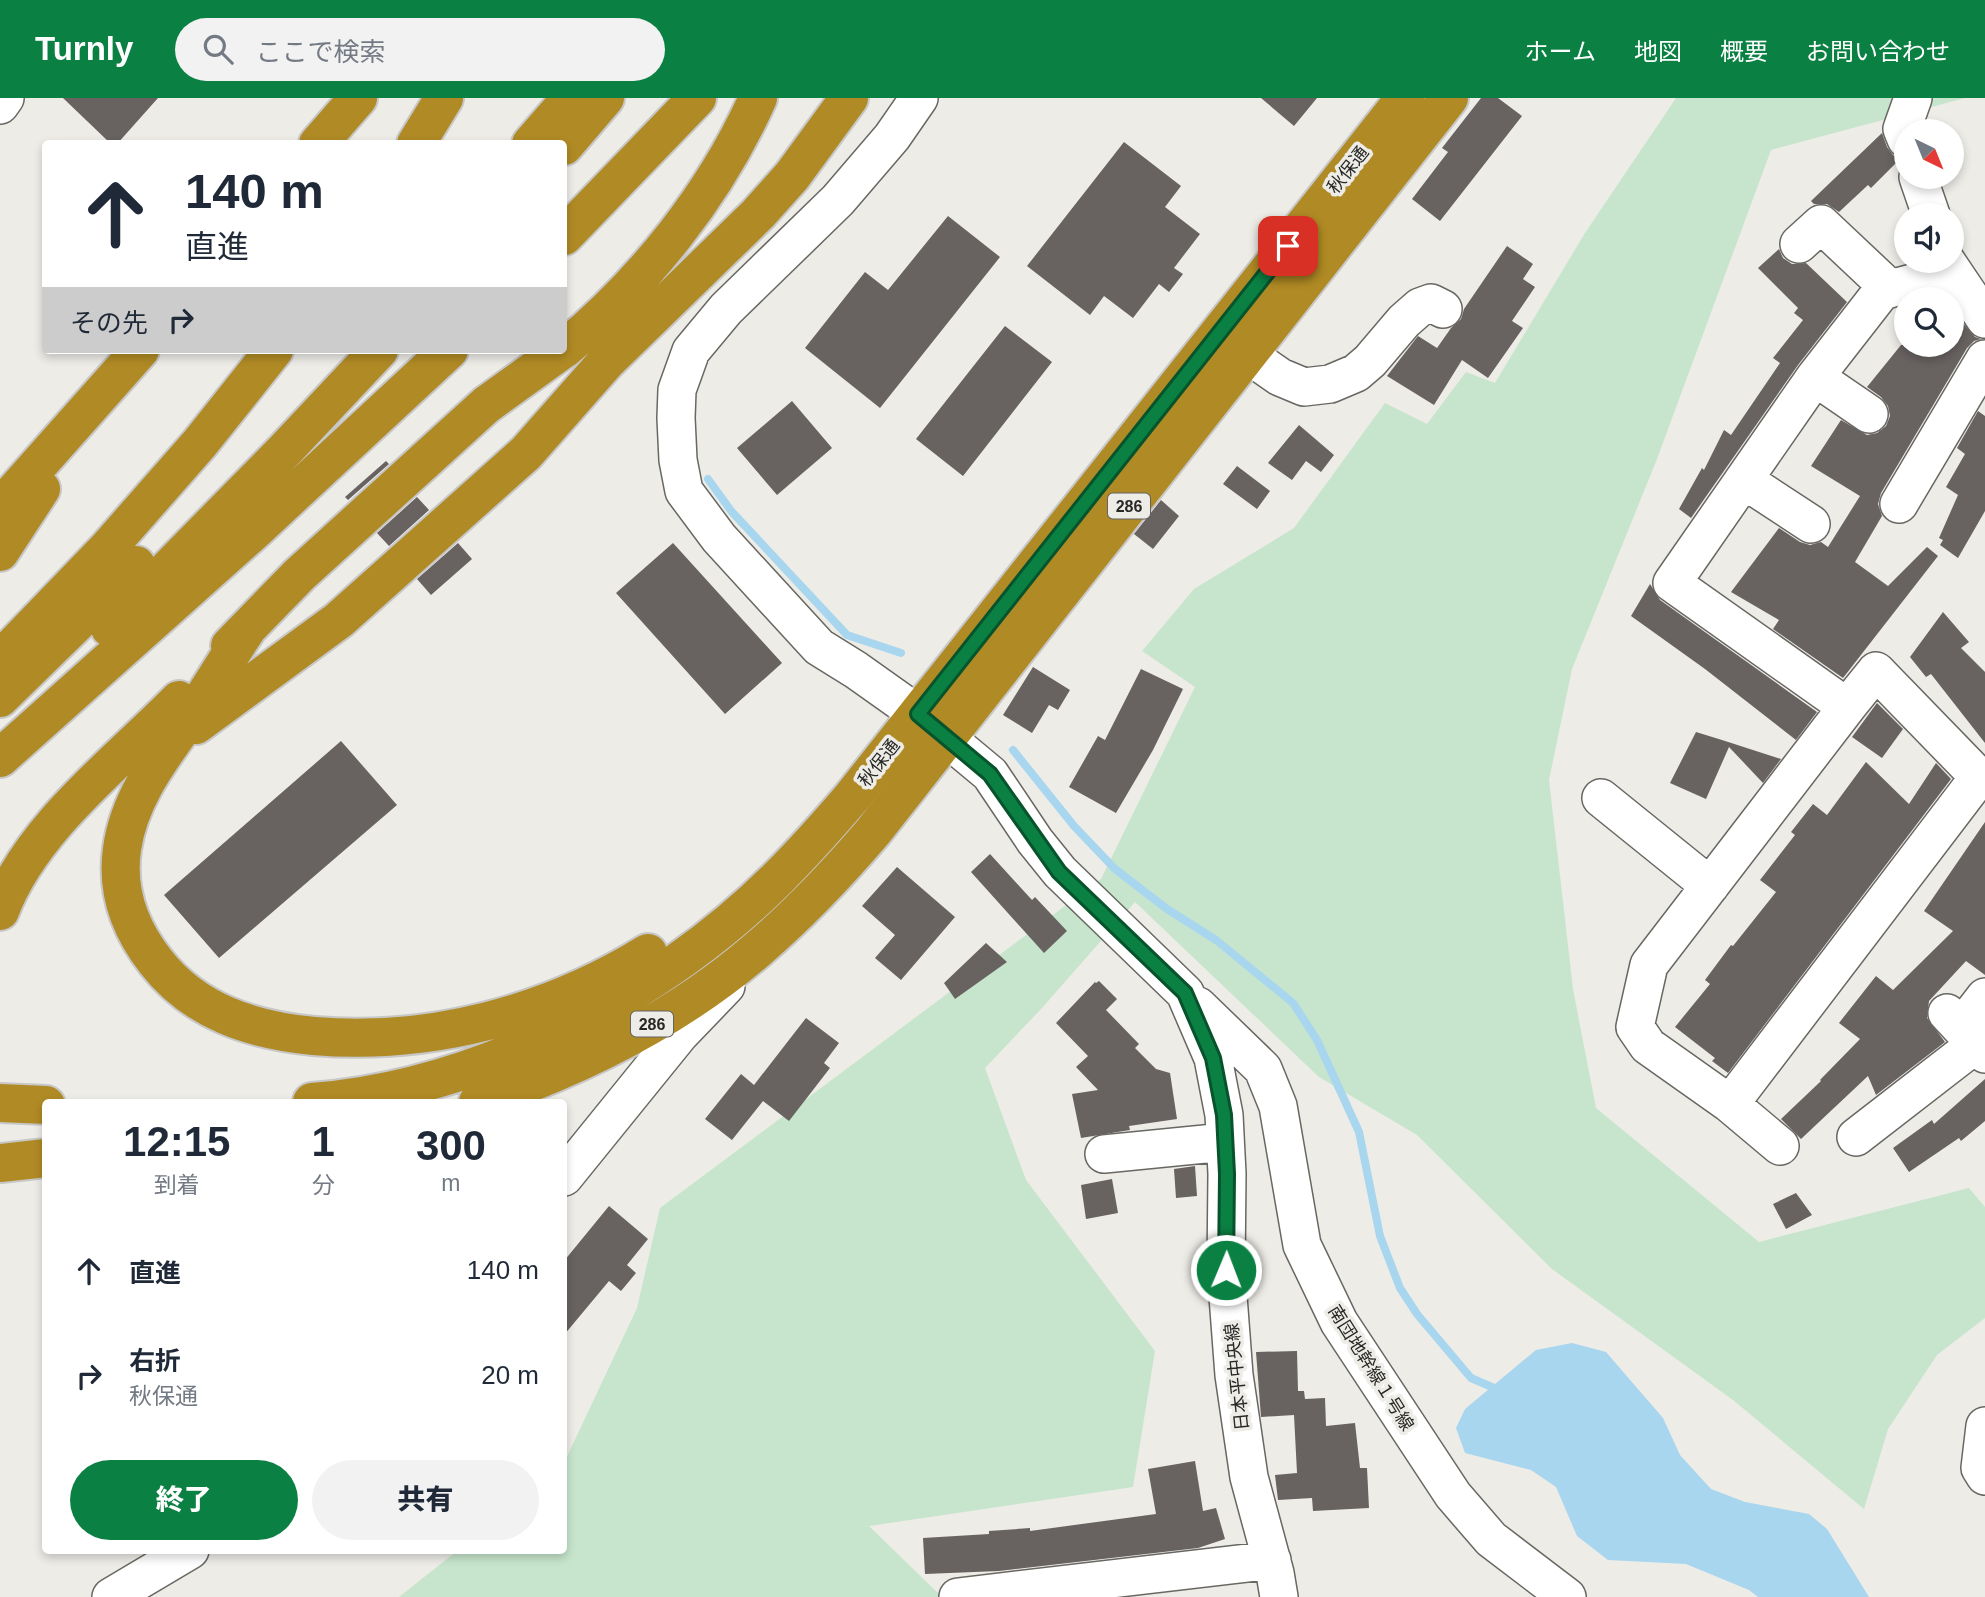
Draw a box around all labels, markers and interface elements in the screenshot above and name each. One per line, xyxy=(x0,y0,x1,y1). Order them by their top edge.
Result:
search box xyxy=(175,18,665,81)
text: Turnly xyxy=(35,30,133,67)
icon: search xyxy=(199,30,237,68)
text: ここで検索 xyxy=(255,37,385,67)
text: ホーム xyxy=(1525,38,1596,65)
text: 地図 xyxy=(1634,38,1682,65)
text: 概要 xyxy=(1720,38,1768,65)
text: お問い合わせ xyxy=(1806,38,1950,65)
north arrow xyxy=(1894,119,1964,189)
map controls xyxy=(1894,119,1964,357)
street label: 秋保通 xyxy=(1323,143,1373,197)
text: 140 m xyxy=(185,164,324,218)
icon: ahead xyxy=(70,168,161,259)
button: sound xyxy=(1894,203,1964,273)
pin xyxy=(1258,216,1318,276)
icon: arrive xyxy=(1269,227,1307,265)
text: 直進 xyxy=(185,229,249,265)
button: search xyxy=(1894,287,1964,357)
icon: right xyxy=(162,301,200,339)
text: その先 xyxy=(70,308,148,338)
road number: 286 xyxy=(1108,494,1150,518)
street label: 秋保通 xyxy=(854,736,904,790)
road number: 286 xyxy=(631,1012,673,1036)
text: 12:15 xyxy=(123,1118,230,1165)
text: 1 xyxy=(311,1118,335,1165)
text: 300 xyxy=(416,1122,486,1169)
text: m xyxy=(441,1170,461,1196)
text: 到着 xyxy=(154,1172,200,1198)
text: 分 xyxy=(312,1172,335,1198)
position arrow xyxy=(1189,1233,1263,1307)
icon: ahead xyxy=(70,1252,108,1290)
text: 140 m xyxy=(467,1255,539,1285)
text: 直進 xyxy=(129,1258,181,1288)
street label: 南団地幹線１号線 xyxy=(1324,1302,1418,1434)
street label: 日本平中央線 xyxy=(1221,1322,1253,1432)
text: 右折 xyxy=(129,1346,181,1376)
icon: right xyxy=(70,1357,108,1395)
text: 20 m xyxy=(481,1360,539,1390)
text: 秋保通 xyxy=(129,1383,198,1409)
button: 終了 xyxy=(70,1460,298,1540)
button: 共有 xyxy=(312,1460,539,1540)

